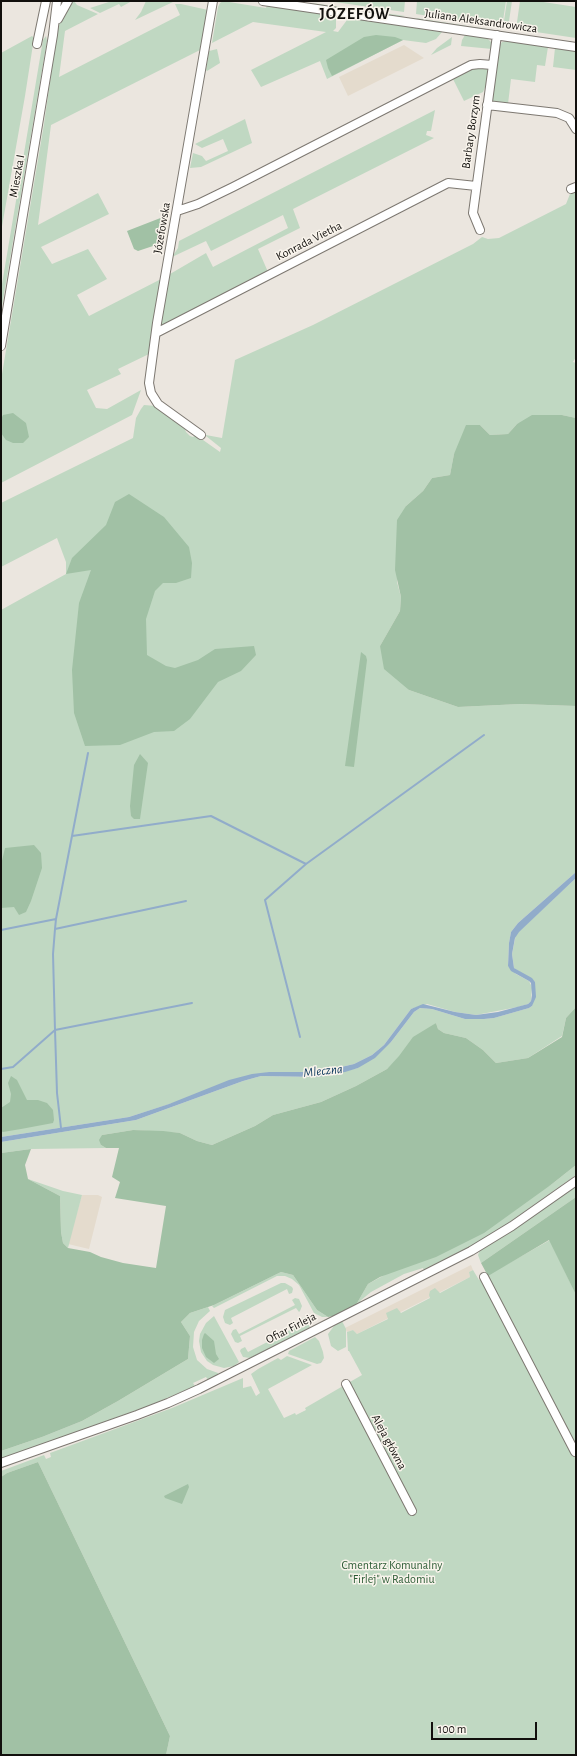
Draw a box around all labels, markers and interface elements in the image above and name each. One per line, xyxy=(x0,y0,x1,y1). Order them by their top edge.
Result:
district label: JÓZEFÓW xyxy=(319,4,391,24)
street label: Juliana Aleksandrowicza xyxy=(424,6,538,36)
street label: Barbary Borzym xyxy=(459,94,483,170)
street label: Mieszka I xyxy=(6,153,28,199)
street label: Józefowska xyxy=(150,201,174,255)
street label: Konrada Vietha xyxy=(274,218,344,264)
water label: Mleczna xyxy=(303,1061,343,1081)
street label: Ofiar Firleja xyxy=(263,1309,319,1347)
street label: Aleja główna xyxy=(368,1412,410,1472)
park label: Cmentarz Komunalny "Firlej" w Radomiu xyxy=(342,1558,442,1586)
scale bar xyxy=(433,1714,539,1740)
text: 100 m xyxy=(438,1723,466,1735)

